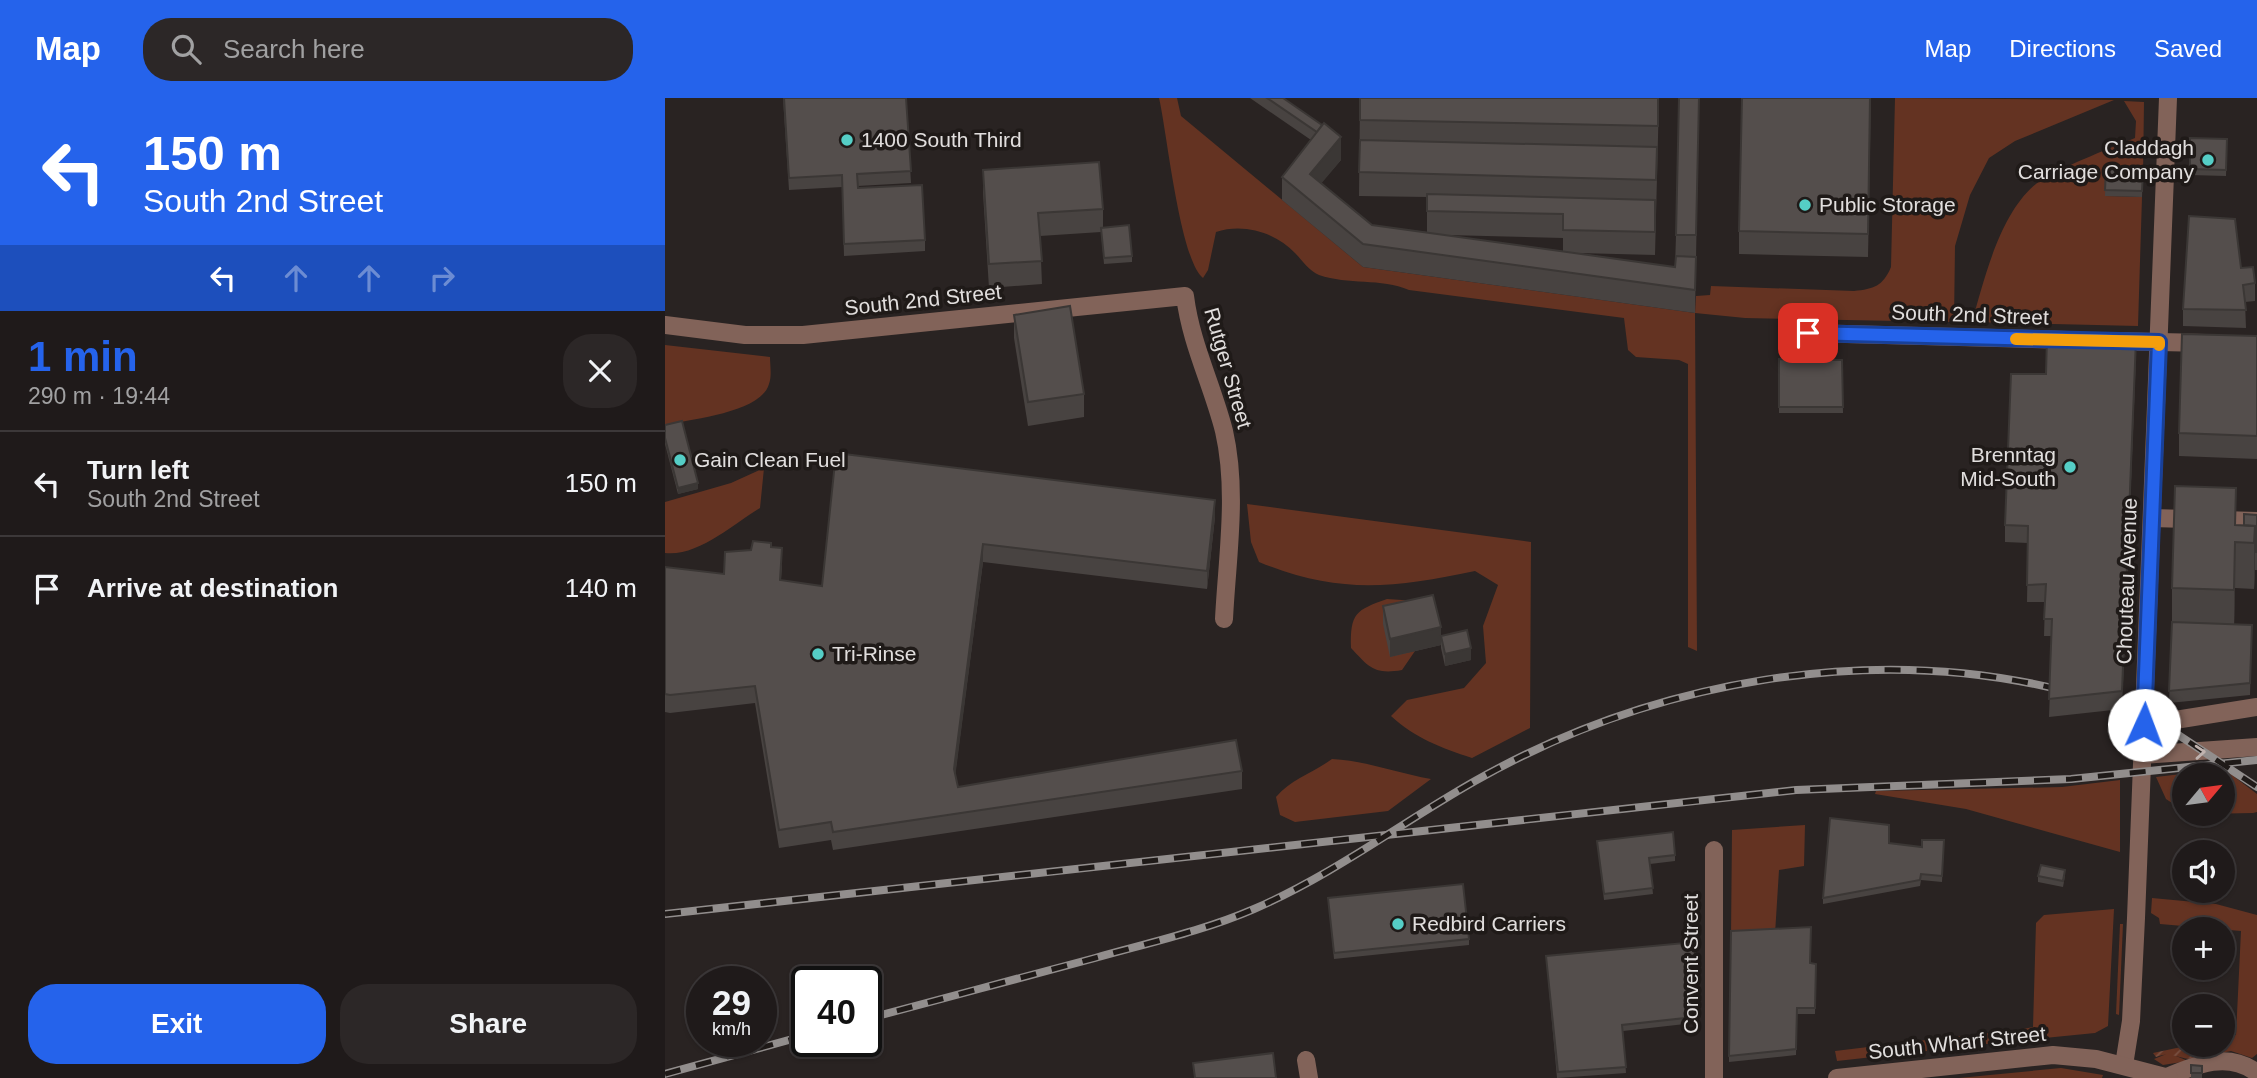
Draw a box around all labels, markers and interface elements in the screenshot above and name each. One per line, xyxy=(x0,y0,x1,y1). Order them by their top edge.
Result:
search box xyxy=(143,18,633,81)
text: Map xyxy=(35,30,101,67)
icon: search xyxy=(167,30,205,68)
text: Search here xyxy=(223,34,365,64)
text: Map xyxy=(1925,35,1971,62)
text: Directions xyxy=(2009,35,2116,62)
text: Saved xyxy=(2154,35,2222,62)
icon: left xyxy=(28,126,119,217)
text: 150 m xyxy=(143,126,282,180)
place label: 1400 South Third xyxy=(861,128,1022,151)
marker: 1400 South Third xyxy=(839,132,855,148)
place label: Claddagh Carriage Company xyxy=(2018,136,2194,183)
marker: Claddagh Carriage Company xyxy=(2200,152,2216,168)
text: South 2nd Street xyxy=(143,183,383,219)
place label: Public Storage xyxy=(1819,193,1956,216)
marker: Public Storage xyxy=(1797,197,1813,213)
icon: left xyxy=(204,259,242,297)
icon: ahead xyxy=(277,259,315,297)
icon: ahead xyxy=(350,259,388,297)
icon: right xyxy=(423,259,461,297)
street label: South 2nd Street xyxy=(843,280,1003,319)
street label: South 2nd Street xyxy=(1891,300,2049,329)
pin xyxy=(1778,303,1838,363)
street label: Rutger Street xyxy=(1200,305,1257,431)
icon: arrive xyxy=(1789,314,1827,352)
text: 1 min xyxy=(28,333,138,380)
button: close xyxy=(563,334,637,408)
text: 290 m · 19:44 xyxy=(28,383,170,409)
place label: Brenntag Mid-South xyxy=(1960,443,2056,490)
place label: Gain Clean Fuel xyxy=(694,448,846,471)
marker: Gain Clean Fuel xyxy=(672,452,688,468)
text: Turn left xyxy=(87,455,189,485)
marker: Brenntag Mid-South xyxy=(2062,459,2078,475)
icon: left xyxy=(28,465,66,503)
text: 150 m xyxy=(565,468,637,498)
text: South 2nd Street xyxy=(87,486,260,512)
street label: Chouteau Avenue xyxy=(2112,497,2141,665)
icon: arrive xyxy=(28,570,66,608)
text: Arrive at destination xyxy=(87,573,338,603)
text: 140 m xyxy=(565,573,637,603)
place label: Tri-Rinse xyxy=(832,642,916,665)
marker: Tri-Rinse xyxy=(810,646,826,662)
position arrow xyxy=(2107,688,2181,762)
one-way arrow xyxy=(2195,745,2206,760)
north arrow xyxy=(2172,763,2235,826)
map controls xyxy=(2172,763,2235,1057)
button: sound xyxy=(2172,840,2235,903)
street label: Convent Street xyxy=(1679,894,1702,1034)
place label: Redbird Carriers xyxy=(1412,912,1566,935)
marker: Redbird Carriers xyxy=(1390,916,1406,932)
button: + xyxy=(2172,917,2235,980)
speed limit sign: 40 xyxy=(791,966,882,1057)
text: 29 xyxy=(712,983,751,1022)
button: Exit xyxy=(28,984,326,1064)
button: Share xyxy=(340,984,637,1064)
button: − xyxy=(2172,994,2235,1057)
text: km/h xyxy=(712,1019,751,1039)
street label: South Wharf Street xyxy=(1867,1022,2047,1063)

